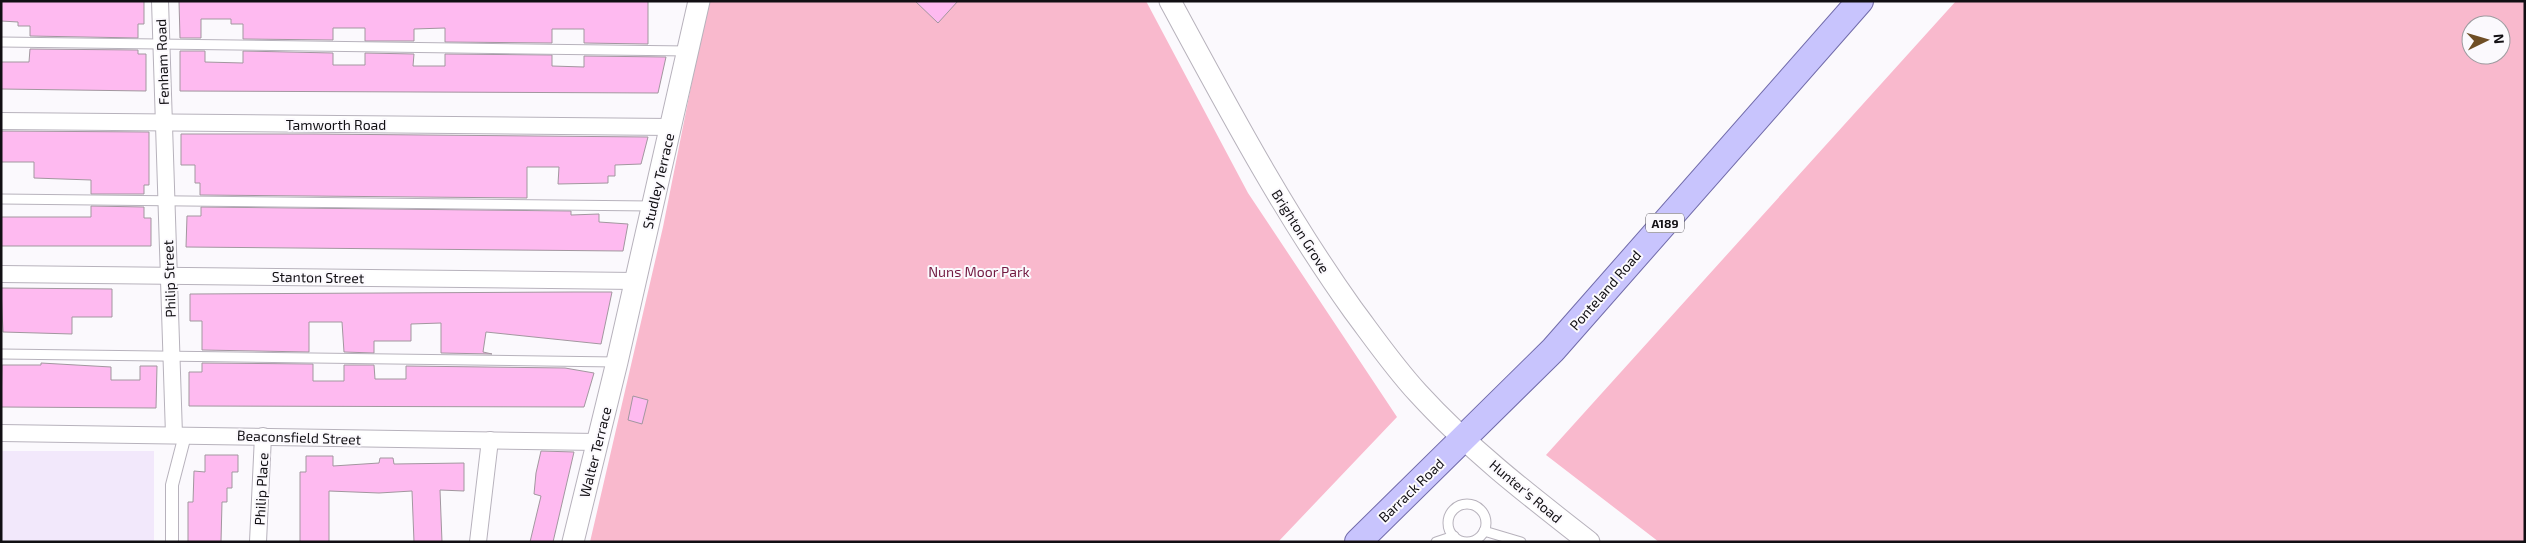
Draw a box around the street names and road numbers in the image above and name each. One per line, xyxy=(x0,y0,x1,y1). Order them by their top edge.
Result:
street label: Fenham Road xyxy=(152,19,172,105)
street label: Tamworth Road xyxy=(286,116,386,133)
street label: Studley Terrace xyxy=(639,131,677,231)
street label: Brighton Grove xyxy=(1269,186,1333,276)
road number: A189 xyxy=(1646,214,1684,232)
street label: Philip Street xyxy=(159,240,179,318)
street label: Ponteland Road xyxy=(1566,247,1644,333)
street label: Stanton Street xyxy=(272,268,364,286)
street label: Walter Terrace xyxy=(575,405,615,499)
street label: Beaconsfield Street xyxy=(237,426,361,448)
street label: Philip Place xyxy=(251,452,271,526)
street label: Barrack Road xyxy=(1375,455,1447,525)
street label: Hunter's Road xyxy=(1486,456,1566,526)

